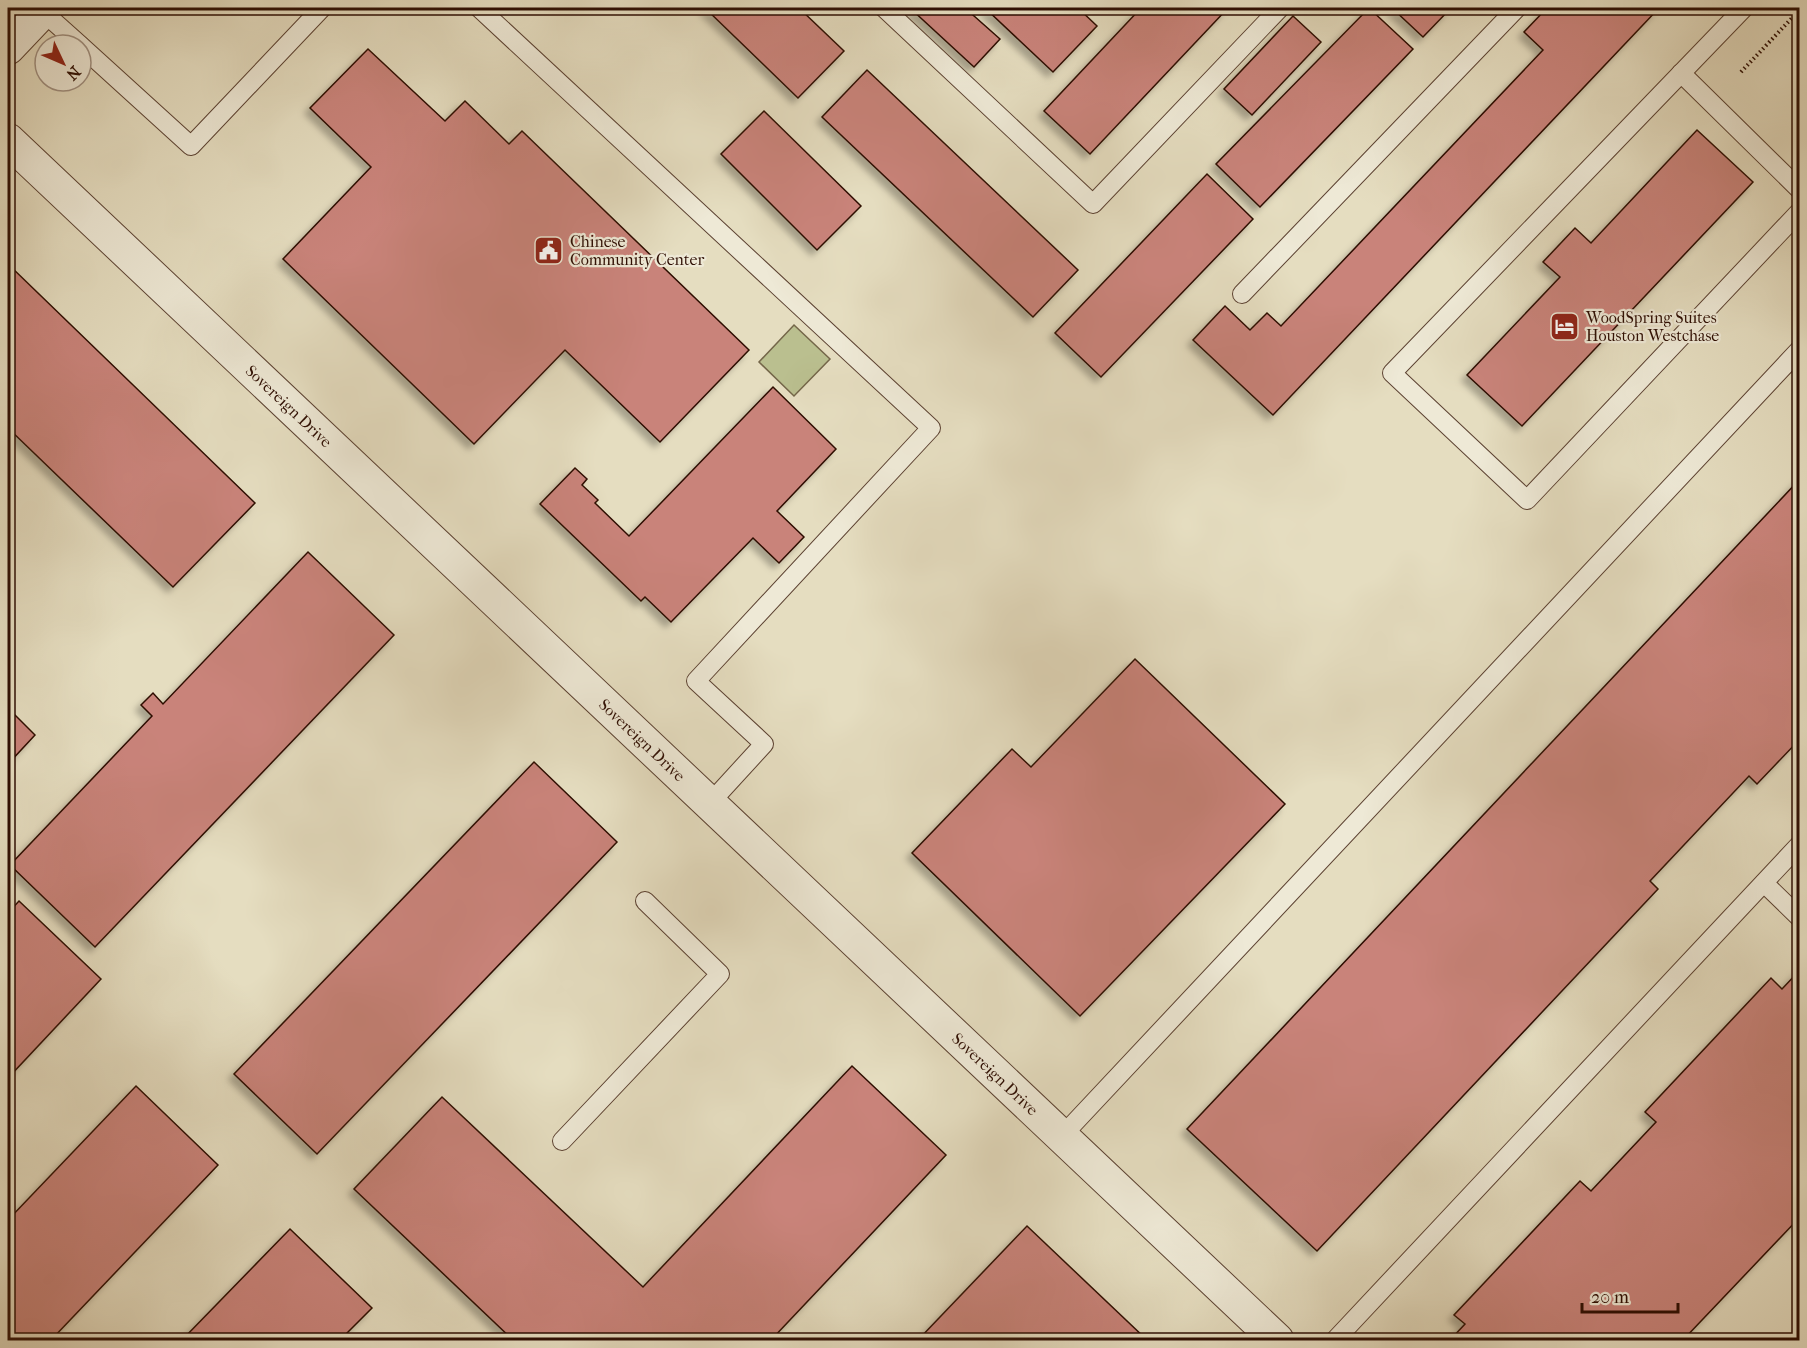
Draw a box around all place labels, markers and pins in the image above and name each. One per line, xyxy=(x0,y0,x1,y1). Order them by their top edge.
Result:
place label: Chinese Community Center xyxy=(570,232,704,269)
public building icon: Chinese Community Center xyxy=(533,234,565,266)
place label: WoodSpring Suites Houston Westchase xyxy=(1585,308,1719,345)
hotel icon: WoodSpring Suites Houston Westchase xyxy=(1549,310,1581,342)

